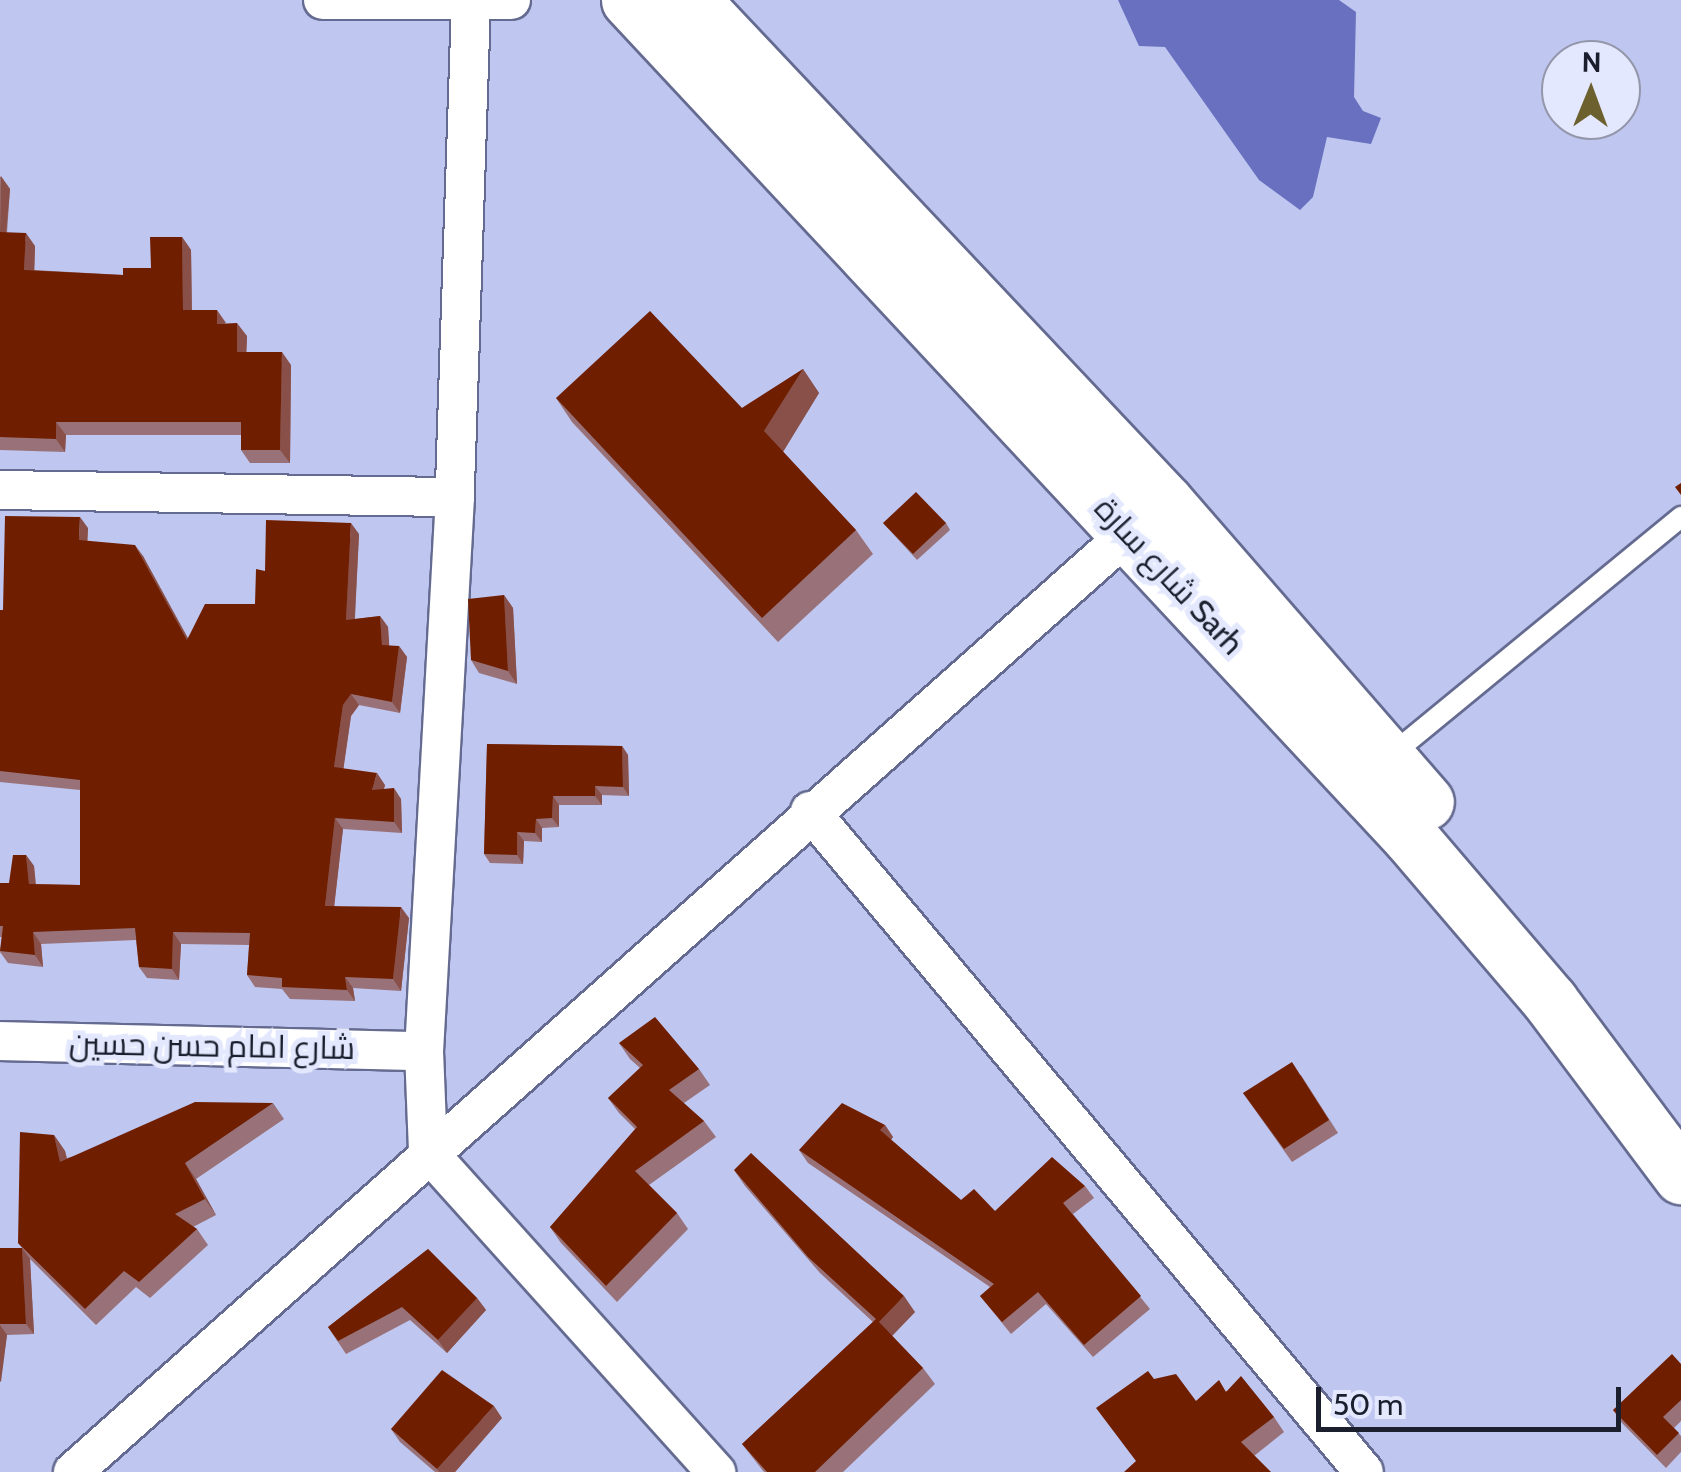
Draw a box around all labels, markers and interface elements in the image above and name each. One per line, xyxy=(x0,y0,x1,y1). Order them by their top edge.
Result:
north arrow xyxy=(1541,40,1641,140)
text: N xyxy=(1581,45,1602,79)
street label: شارع سارة Sarh xyxy=(1086,489,1252,663)
street label: شارع امام حسن حسين xyxy=(69,1024,355,1068)
scale bar xyxy=(1321,1367,1626,1429)
text: 50 m xyxy=(1333,1386,1403,1423)

